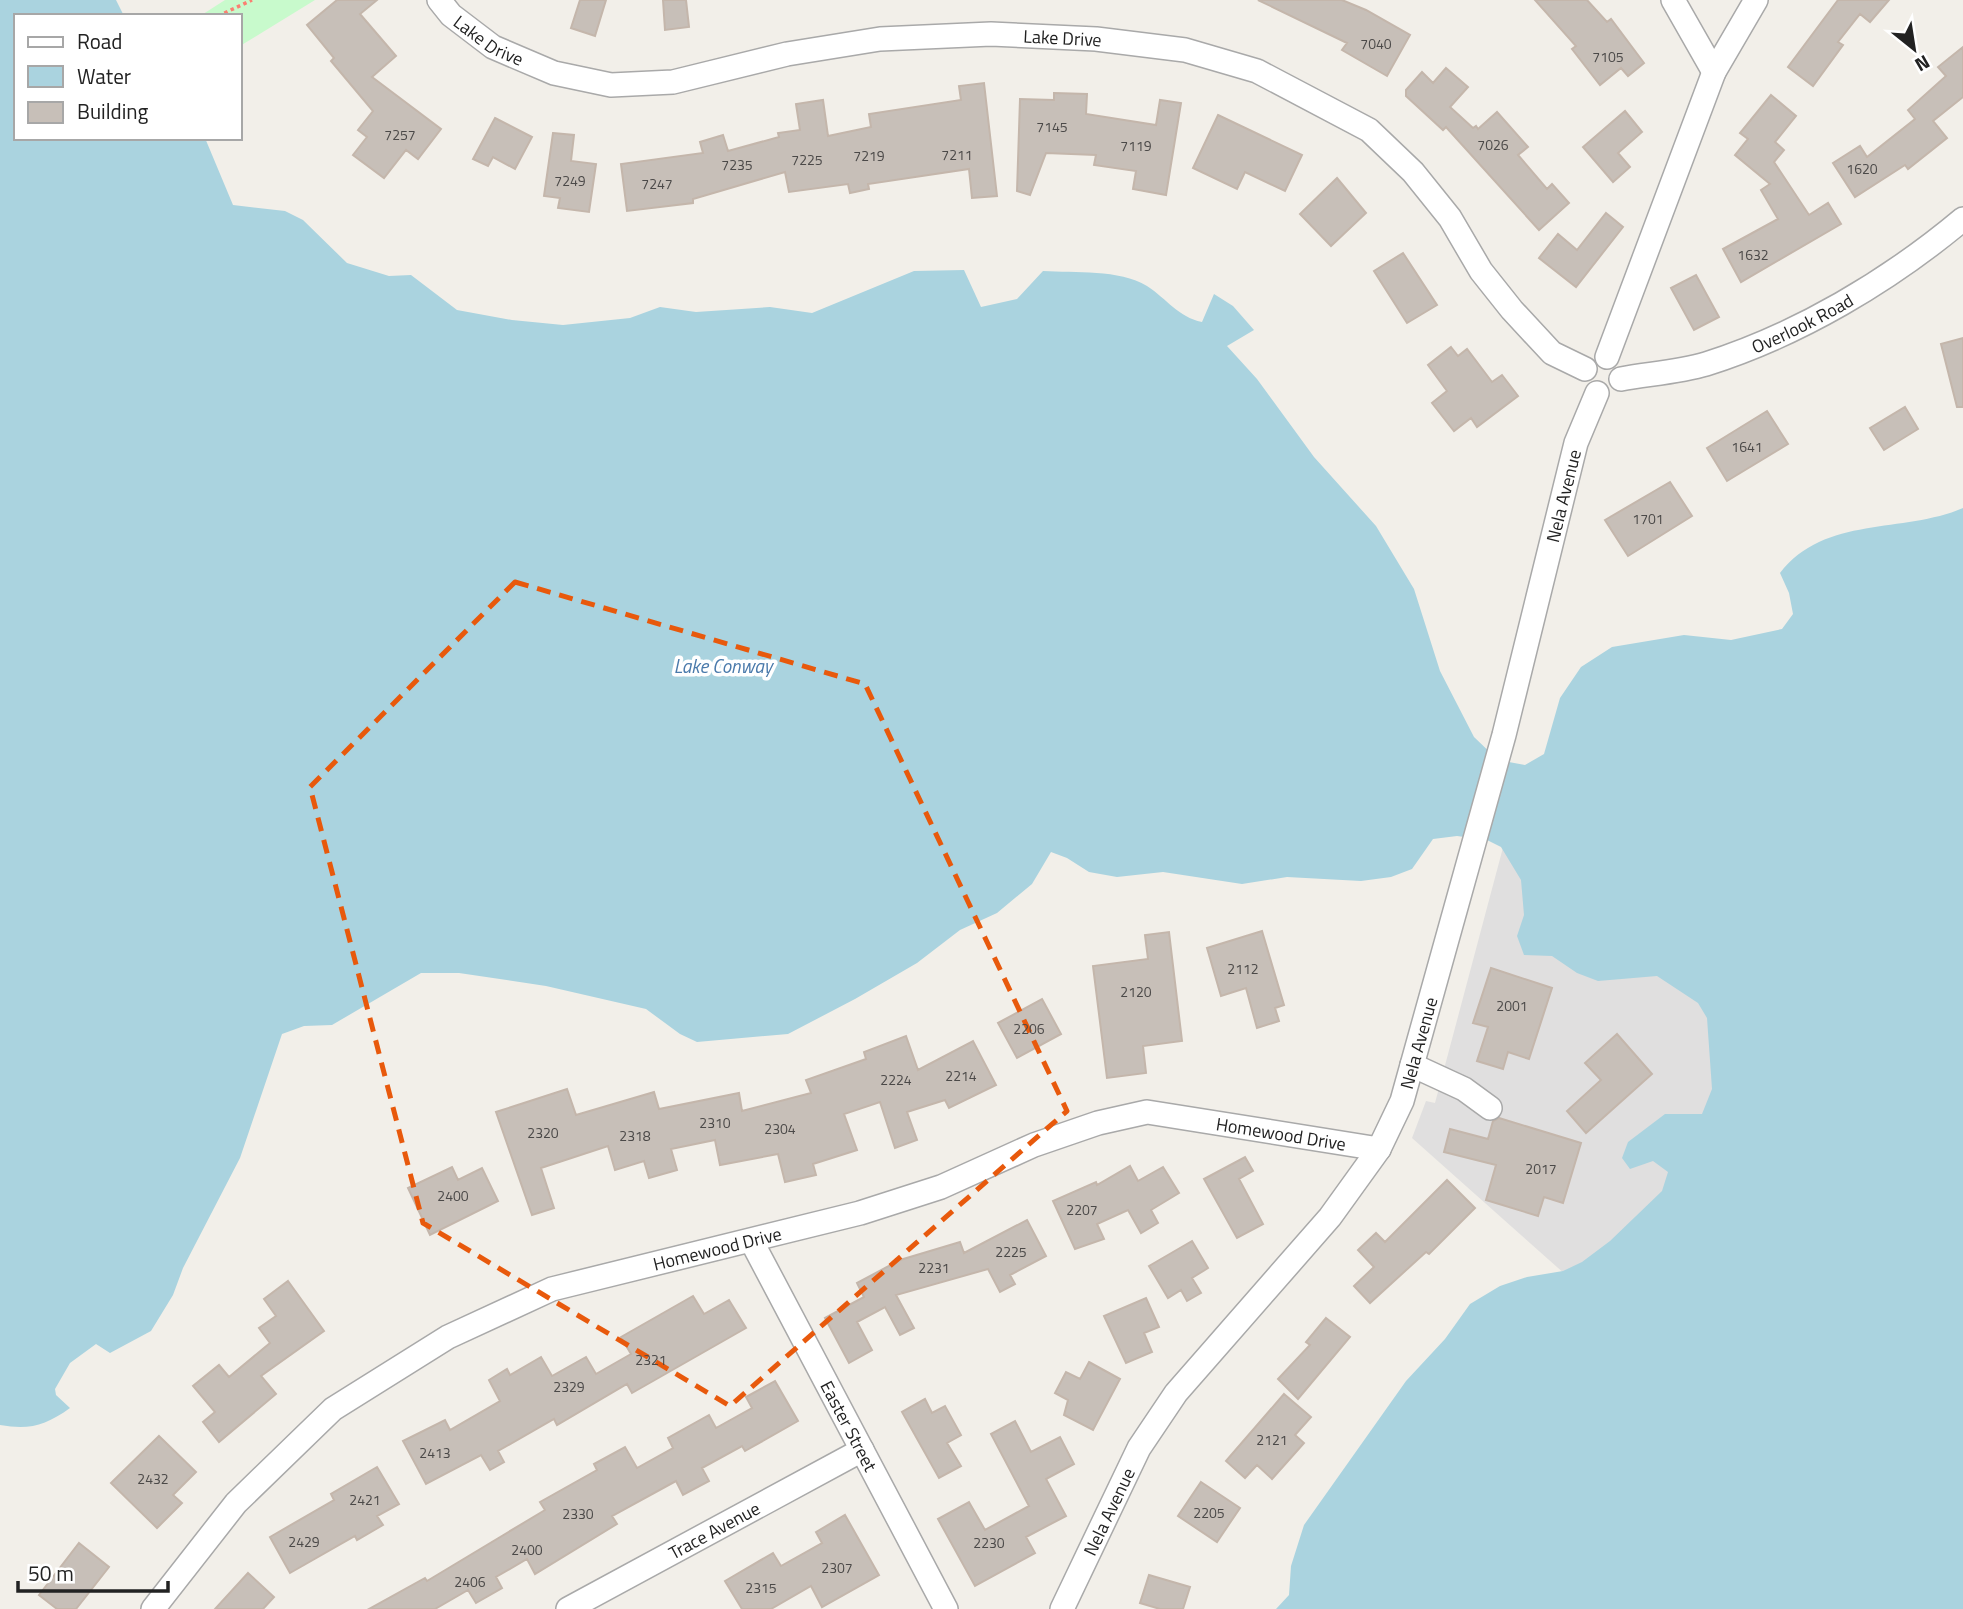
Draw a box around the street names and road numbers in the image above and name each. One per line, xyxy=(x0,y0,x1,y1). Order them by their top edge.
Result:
street label: Lake Drive xyxy=(448,8,528,72)
street label: Lake Drive xyxy=(1023,22,1103,53)
street label: Overlook Road xyxy=(1747,286,1858,360)
street label: Nela Avenue xyxy=(1539,447,1587,545)
street label: Nela Avenue xyxy=(1392,994,1444,1092)
street label: Homewood Drive xyxy=(1214,1110,1348,1157)
street label: Homewood Drive xyxy=(650,1219,784,1277)
street label: Easter Street xyxy=(814,1376,885,1477)
street label: Nela Avenue xyxy=(1076,1463,1141,1560)
street label: Trace Avenue xyxy=(663,1494,765,1566)

